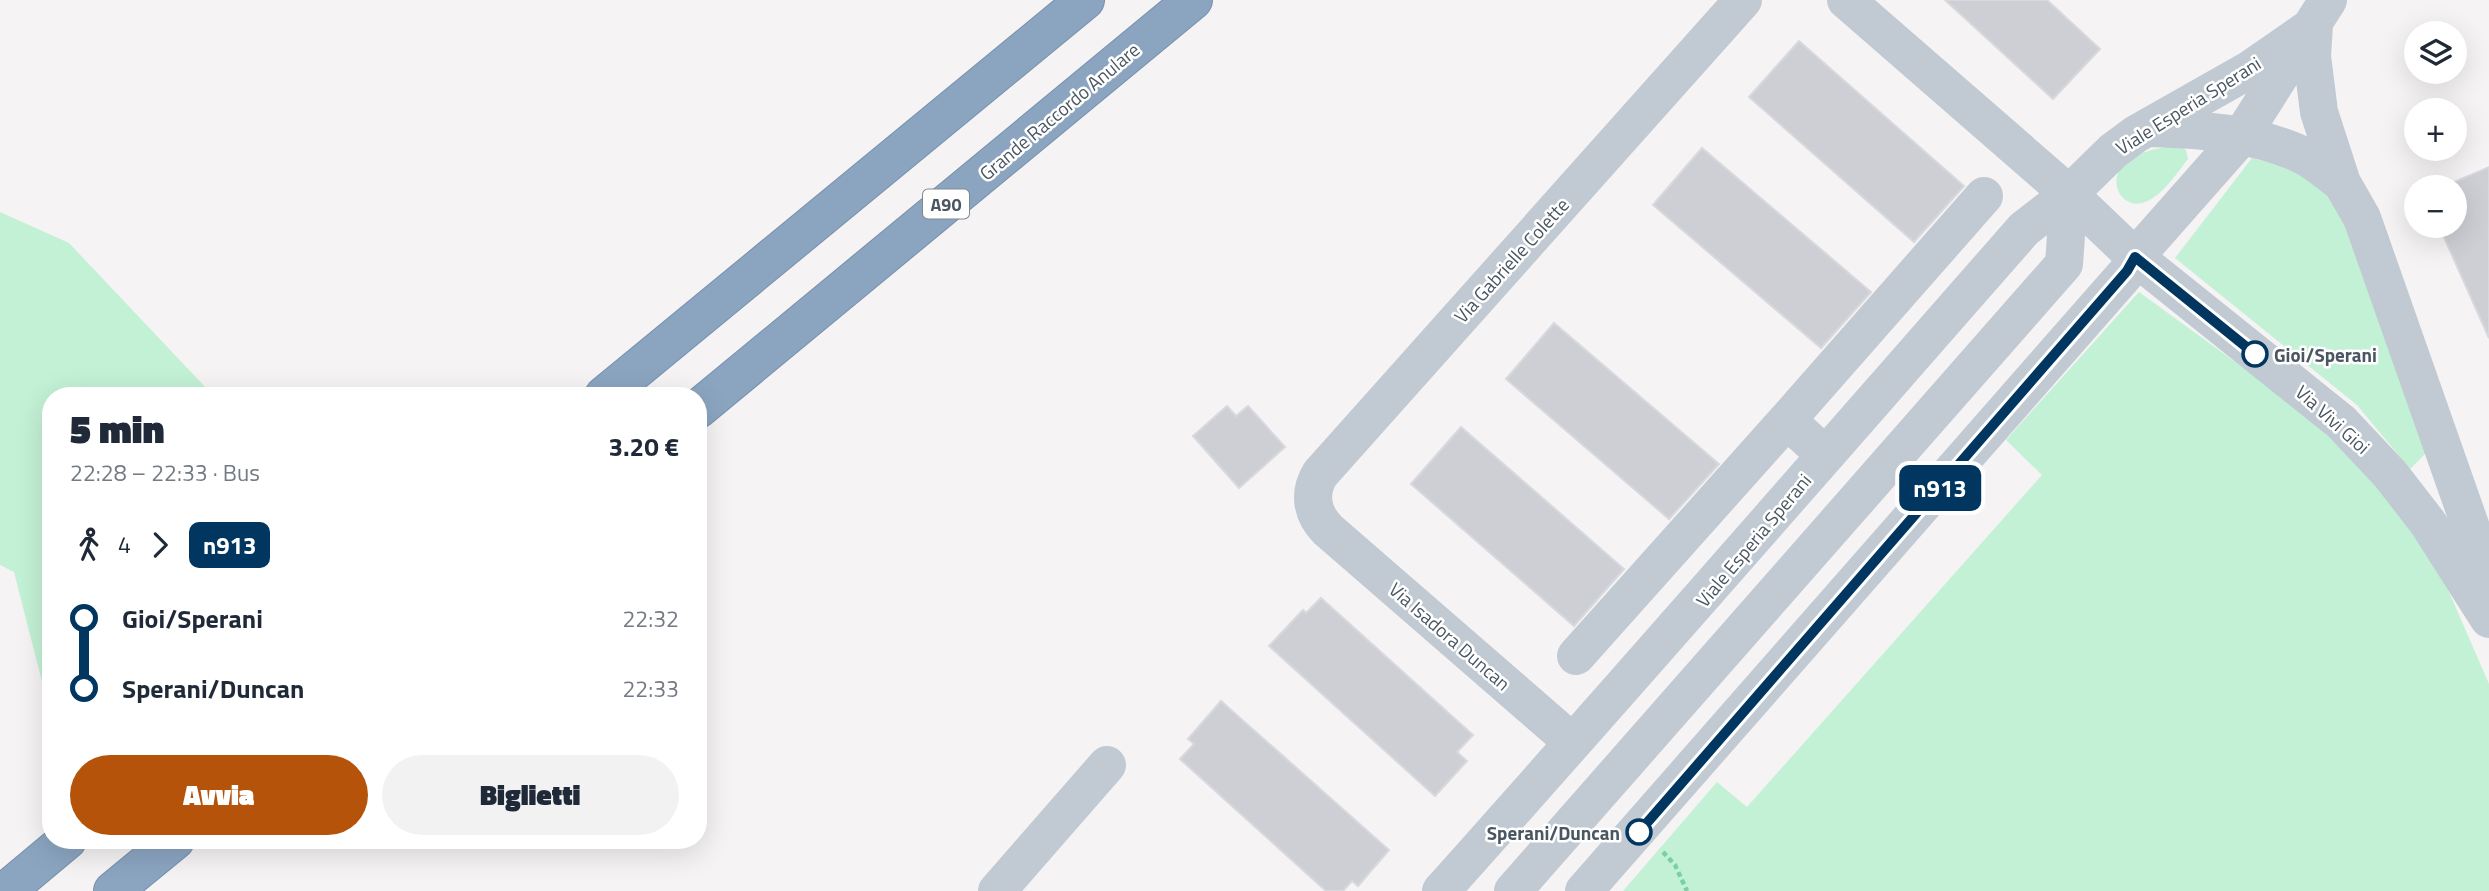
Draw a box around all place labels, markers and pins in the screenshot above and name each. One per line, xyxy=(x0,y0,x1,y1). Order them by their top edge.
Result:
place label: Gioi/Sperani xyxy=(2274,340,2377,369)
marker: Gioi/Sperani xyxy=(2242,341,2268,367)
place label: Sperani/Duncan xyxy=(1487,818,1620,847)
marker: Sperani/Duncan xyxy=(1626,819,1652,845)

